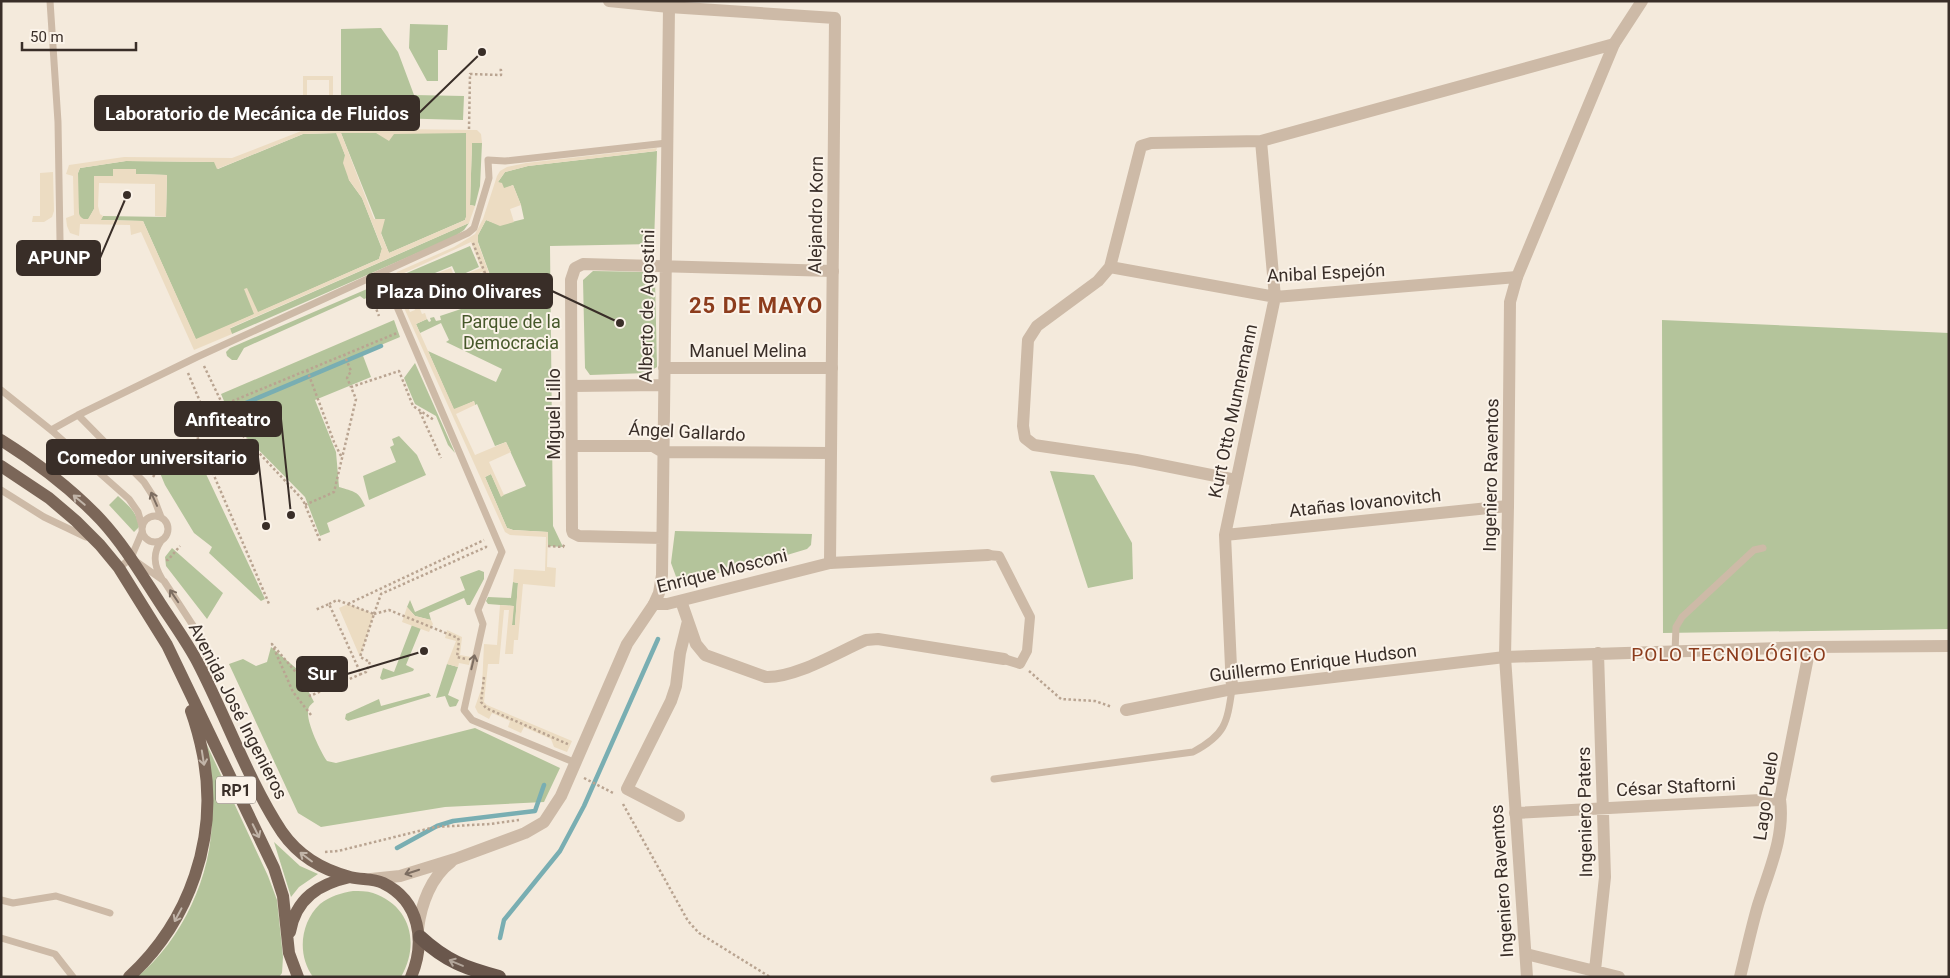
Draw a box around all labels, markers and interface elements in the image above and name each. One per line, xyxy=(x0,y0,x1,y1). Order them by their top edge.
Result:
scale bar xyxy=(22,20,136,52)
text: 50 m xyxy=(30,28,64,46)
callout: Laboratorio de Mecánica de Fluidos xyxy=(95,96,419,130)
text: Laboratorio de Mecánica de Fluidos xyxy=(105,102,409,125)
street label: Alejandro Korn xyxy=(804,156,827,274)
street label: Alberto de Agostini xyxy=(635,229,658,383)
callout: APUNP xyxy=(17,241,100,275)
text: APUNP xyxy=(27,246,91,269)
street label: Anibal Espejón xyxy=(1266,259,1386,286)
callout: Plaza Dino Olivares xyxy=(367,274,552,308)
text: Plaza Dino Olivares xyxy=(376,280,542,303)
district label: 25 DE MAYO xyxy=(689,293,823,318)
park label: Parque de la Democracia xyxy=(461,311,561,353)
street label: Kurt Otto Munnemann xyxy=(1204,322,1261,500)
street label: Manuel Melina xyxy=(689,340,807,361)
street label: Miguel Lillo xyxy=(543,368,564,460)
street label: Ingeniero Raventos xyxy=(1479,398,1502,552)
callout: Anfiteatro xyxy=(175,402,281,436)
text: Anfiteatro xyxy=(185,408,271,431)
street label: Ángel Gallardo xyxy=(628,418,746,445)
callout: Comedor universitario xyxy=(47,440,258,474)
text: Comedor universitario xyxy=(57,446,247,469)
street label: Atañas Iovanovitch xyxy=(1288,484,1442,521)
one-way arrow xyxy=(148,492,158,507)
one-way arrow xyxy=(73,494,86,505)
street label: Enrique Mosconi xyxy=(654,544,789,597)
one-way arrow xyxy=(169,590,179,604)
street label: Avenida José Ingenieros xyxy=(185,619,292,803)
street label: Guillermo Enrique Hudson xyxy=(1208,639,1418,686)
district label: POLO TECNOLÓGICO xyxy=(1631,643,1827,666)
one-way arrow xyxy=(469,655,479,671)
callout: Sur xyxy=(297,657,347,691)
text: Sur xyxy=(307,662,337,685)
street label: Ingeniero Paters xyxy=(1573,746,1596,878)
one-way arrow xyxy=(199,750,209,766)
street label: Lago Puelo xyxy=(1749,750,1782,842)
street label: César Staftorni xyxy=(1616,773,1736,800)
road number: RP1 xyxy=(216,776,256,804)
street label: Ingeniero Raventos xyxy=(1486,804,1517,958)
one-way arrow xyxy=(252,823,261,838)
one-way arrow xyxy=(300,851,313,862)
one-way arrow xyxy=(405,867,421,877)
one-way arrow xyxy=(173,907,182,922)
one-way arrow xyxy=(449,957,464,967)

